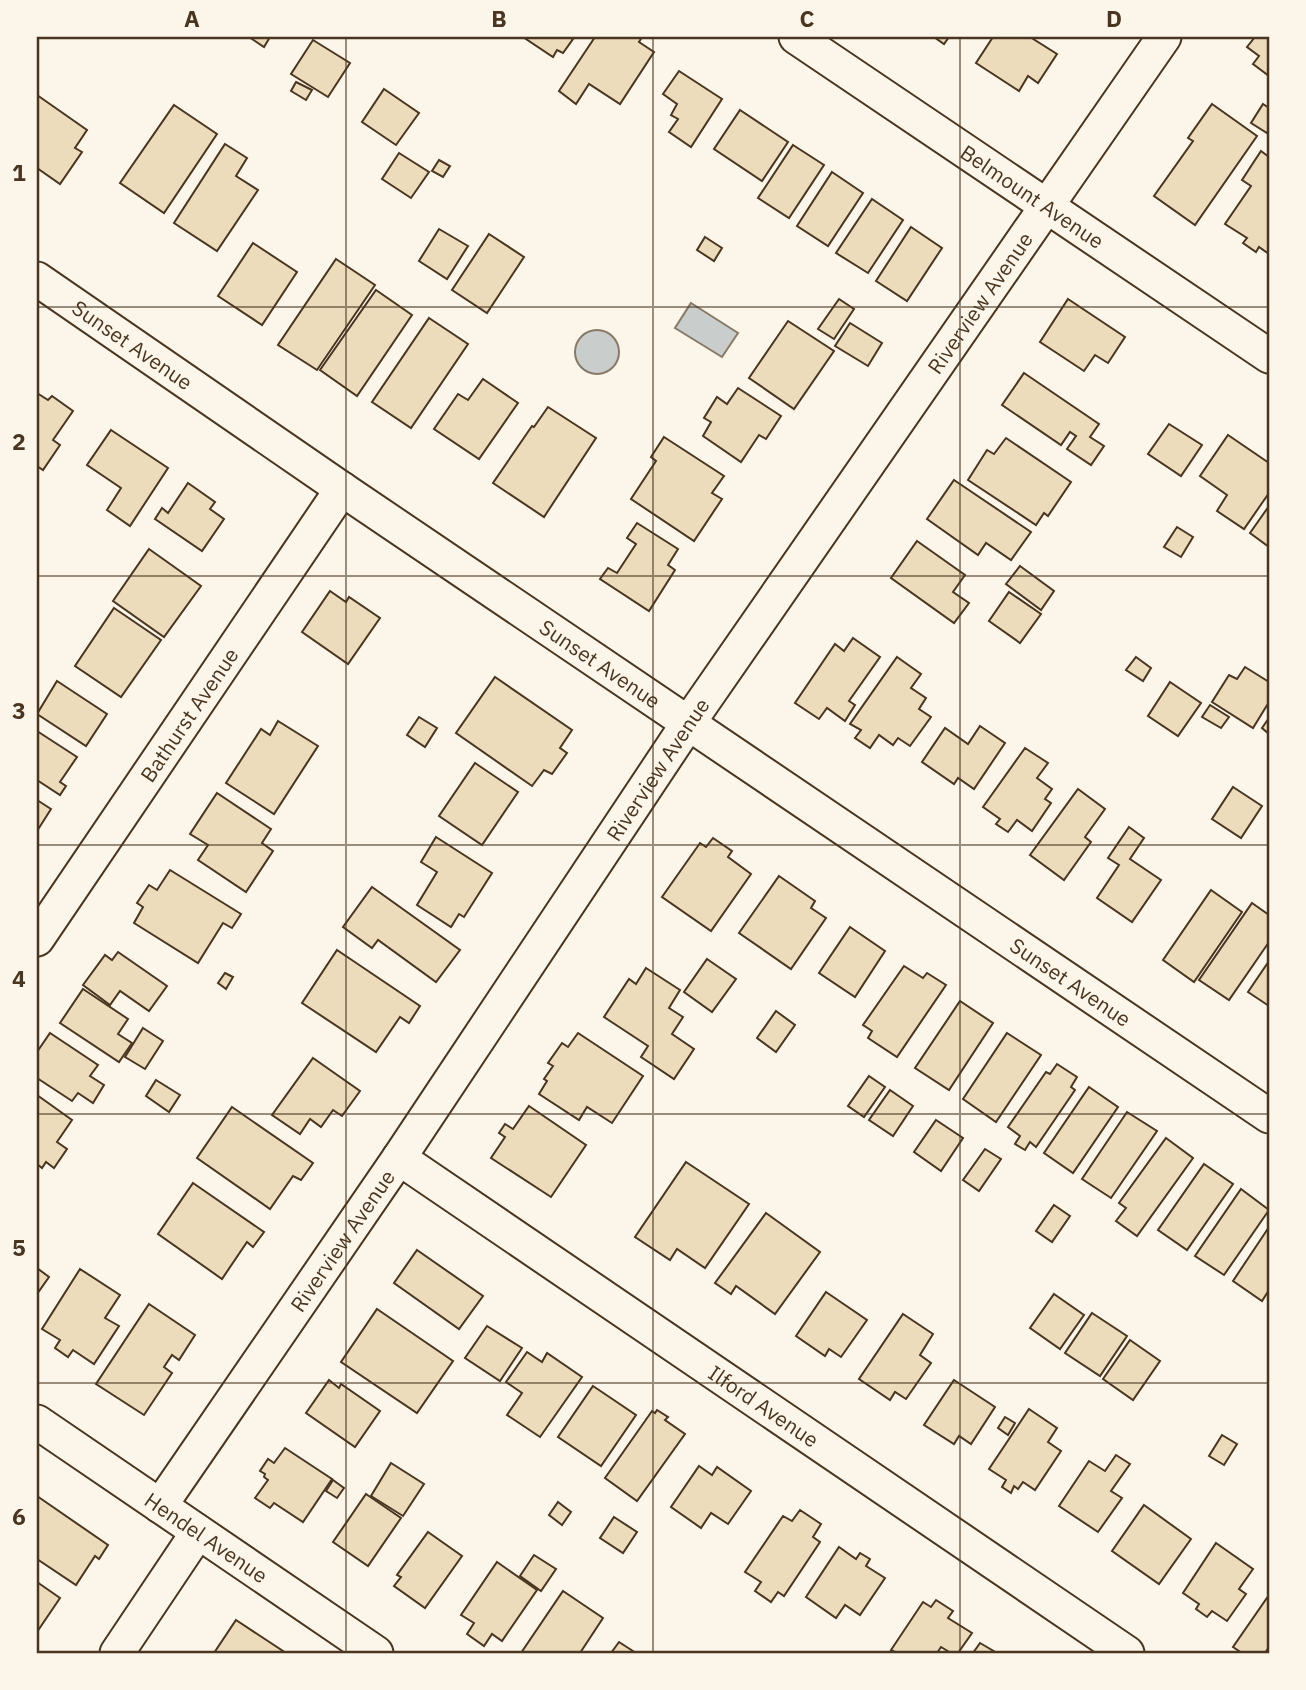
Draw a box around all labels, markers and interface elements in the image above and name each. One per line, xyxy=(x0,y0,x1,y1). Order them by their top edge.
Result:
text: A xyxy=(184,3,200,33)
text: B xyxy=(491,3,507,33)
text: C xyxy=(800,3,815,33)
text: D xyxy=(1106,3,1122,33)
street label: Belmount Avenue xyxy=(955,138,1110,255)
text: 1 xyxy=(12,157,26,187)
street label: Riverview Avenue xyxy=(921,226,1039,379)
street label: Sunset Avenue xyxy=(67,293,198,396)
text: 2 xyxy=(12,426,26,456)
street label: Sunset Avenue xyxy=(534,613,666,715)
street label: Bathurst Avenue xyxy=(134,642,245,787)
street label: Riverview Avenue xyxy=(600,692,716,846)
text: 3 xyxy=(12,695,26,725)
street label: Sunset Avenue xyxy=(1005,931,1137,1033)
text: 4 xyxy=(12,963,26,993)
street label: Riverview Avenue xyxy=(284,1164,401,1317)
text: 5 xyxy=(12,1232,26,1262)
street label: Ilford Avenue xyxy=(703,1359,824,1453)
street label: Hendel Avenue xyxy=(139,1486,273,1589)
text: 6 xyxy=(12,1501,26,1531)

